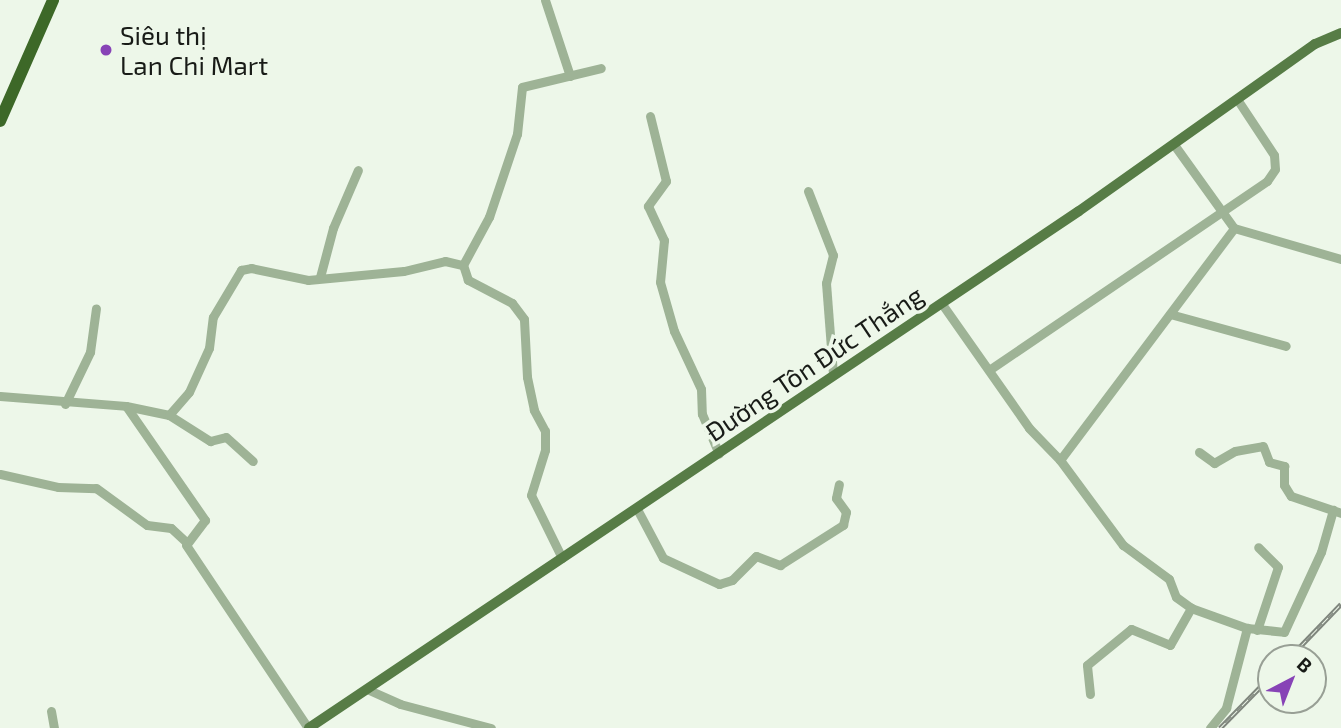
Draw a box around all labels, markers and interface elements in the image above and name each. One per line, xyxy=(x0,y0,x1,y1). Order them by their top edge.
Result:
place label: Siêu thị Lan Chi Mart xyxy=(120,19,268,80)
marker: Siêu thị Lan Chi Mart xyxy=(98,42,114,58)
street label: Đường Tôn Đức Thắng xyxy=(699,278,929,448)
north arrow xyxy=(1257,644,1327,714)
text: B xyxy=(1293,652,1317,677)

